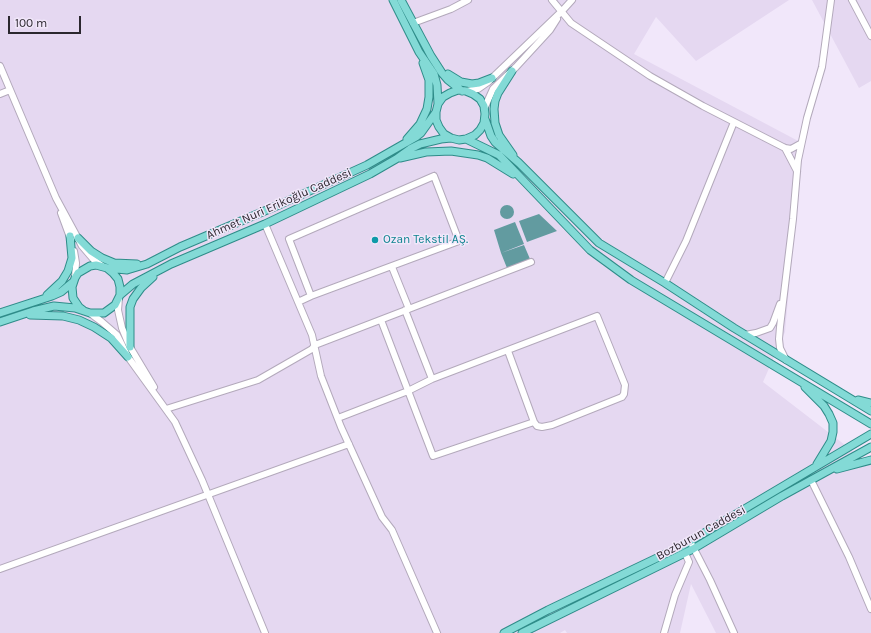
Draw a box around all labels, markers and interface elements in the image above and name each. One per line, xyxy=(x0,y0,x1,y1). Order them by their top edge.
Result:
scale bar xyxy=(10,8,83,34)
text: 100 m xyxy=(15,16,47,30)
street label: Ahmet Nuri Erikoğlu Caddesi xyxy=(204,165,354,243)
place label: Ozan Tekstil AŞ. xyxy=(383,233,468,247)
marker: Ozan Tekstil AŞ. xyxy=(370,235,380,245)
street label: Bozburun Caddesi xyxy=(654,502,748,564)

